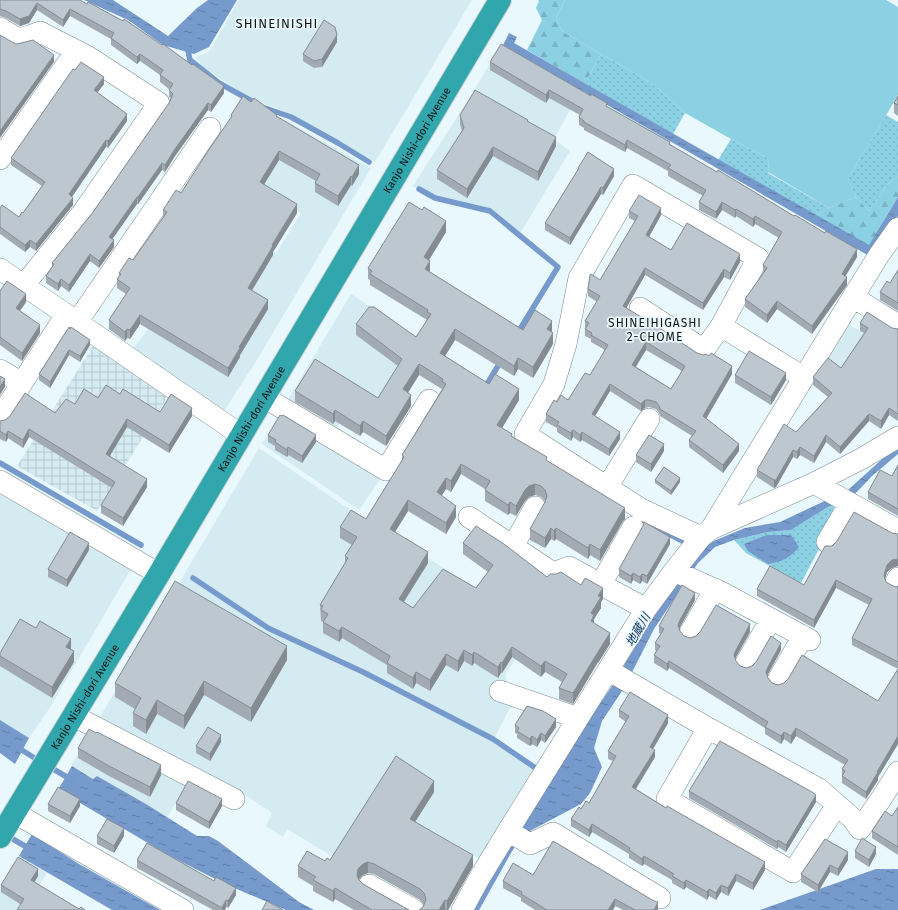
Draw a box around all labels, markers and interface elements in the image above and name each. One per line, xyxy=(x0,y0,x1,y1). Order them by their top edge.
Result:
district label: SHINEINISHI xyxy=(236,16,318,31)
street label: Kanjo Nishi-dori Avenue xyxy=(381,85,454,196)
district label: SHINEIHIGASHI 2-CHOME xyxy=(608,316,702,344)
street label: Kanjo Nishi-dori Avenue xyxy=(215,364,288,474)
water label: 地蔵川 xyxy=(623,609,654,649)
street label: Kanjo Nishi-dori Avenue xyxy=(48,642,122,752)

